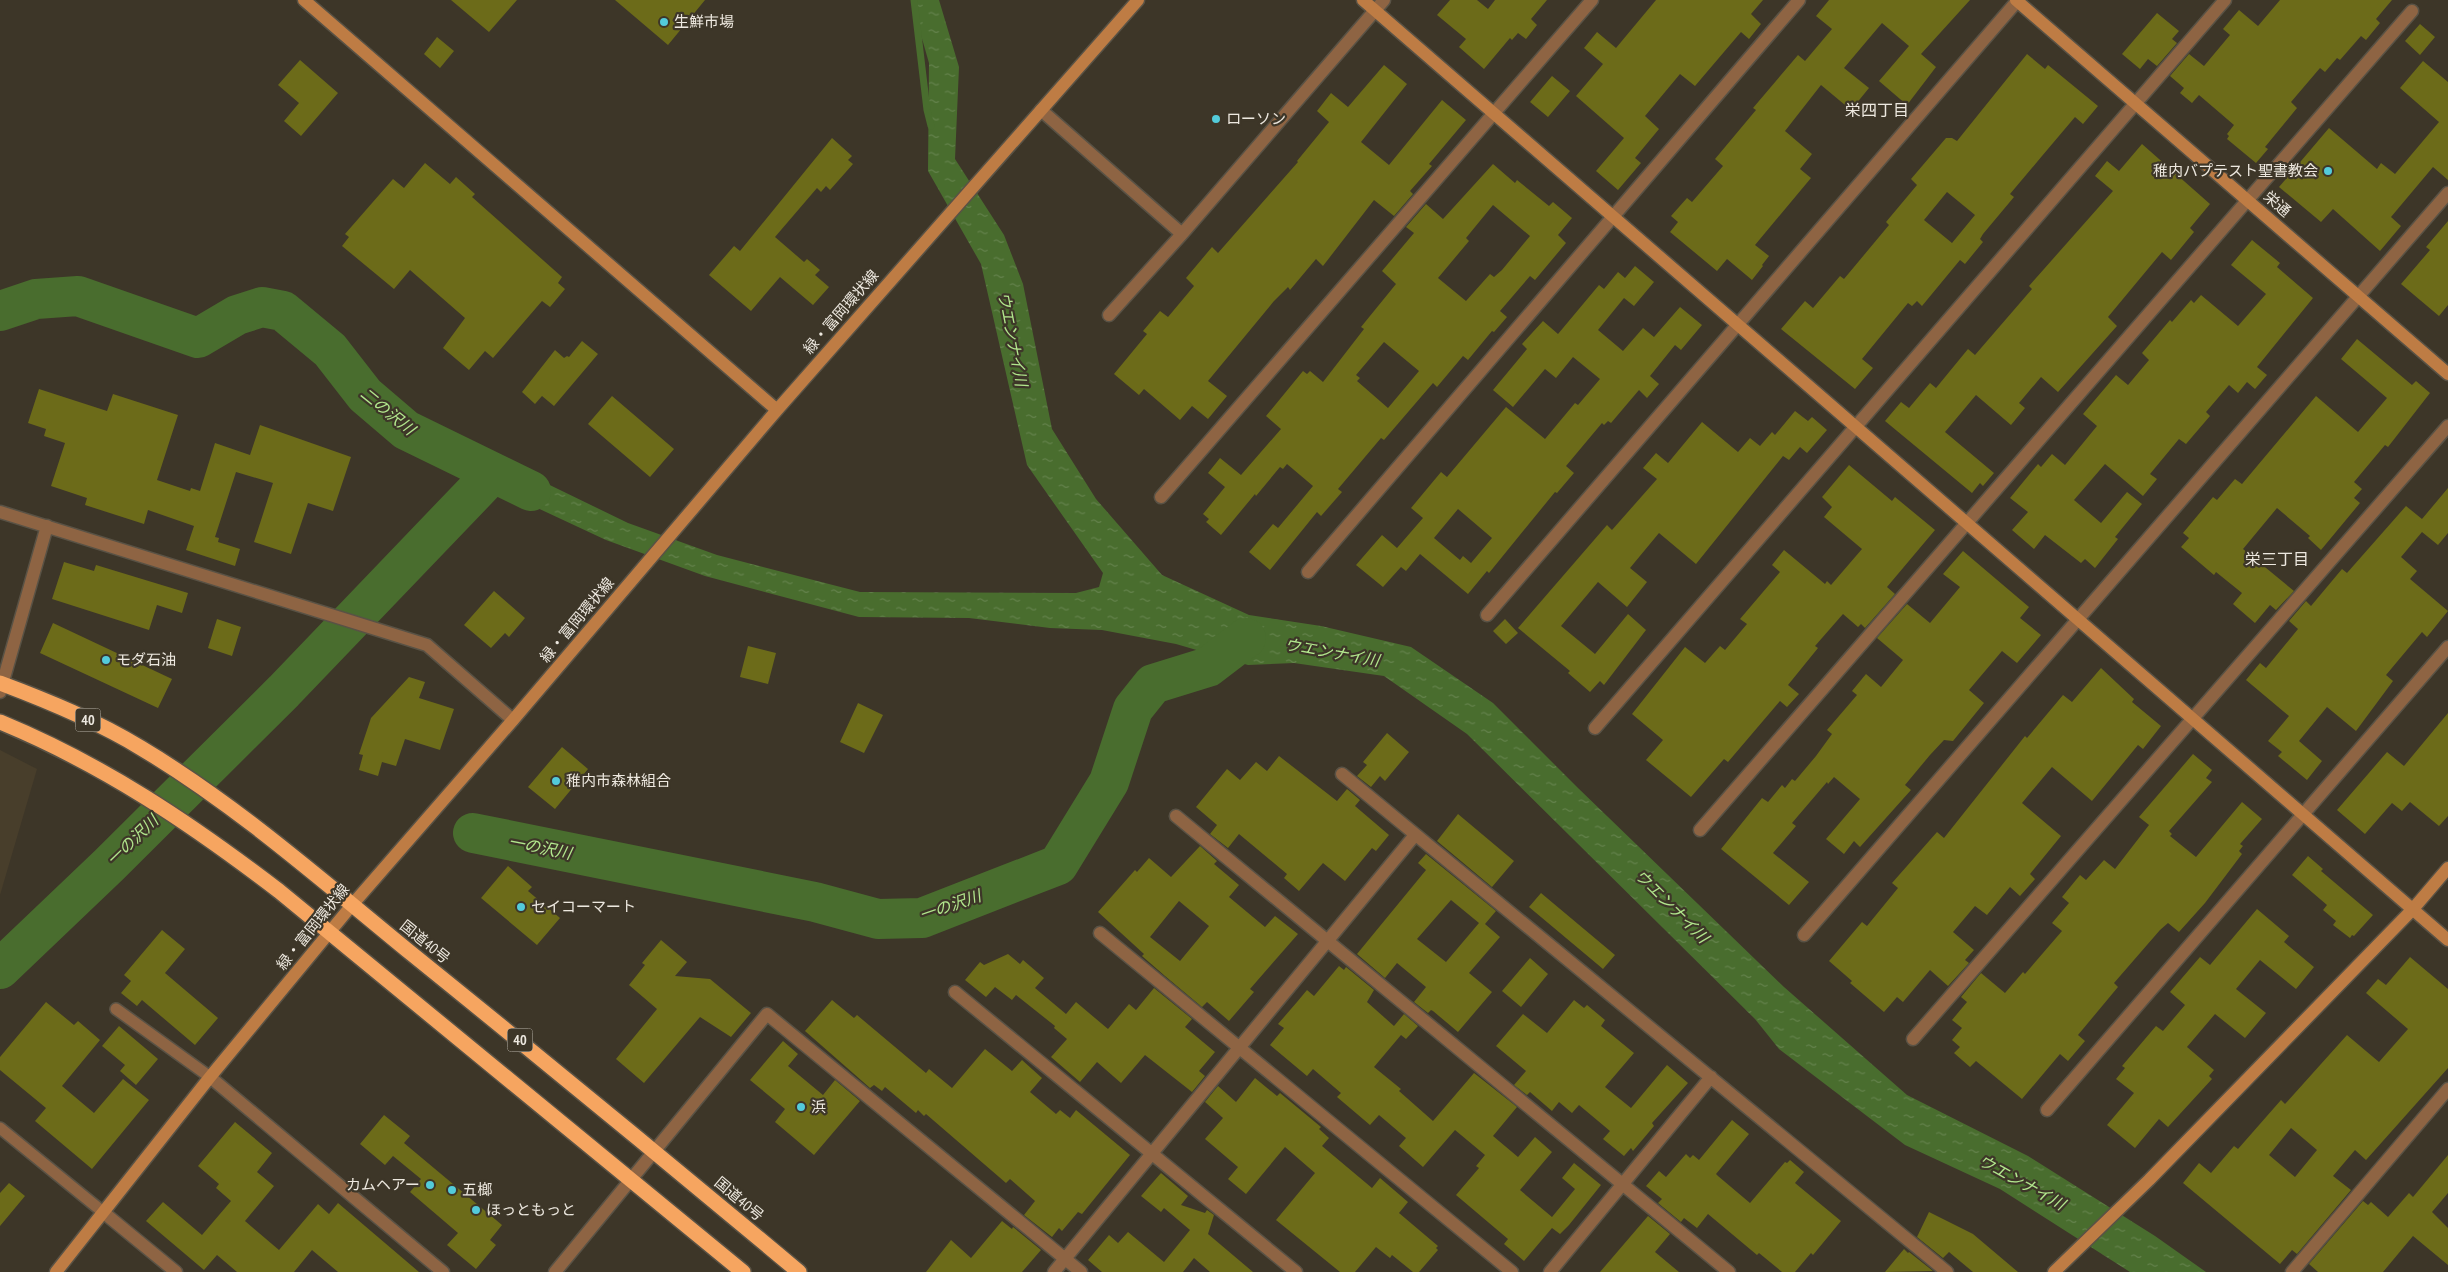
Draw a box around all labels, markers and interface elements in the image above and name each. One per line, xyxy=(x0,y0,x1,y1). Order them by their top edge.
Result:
place label: 生鮮市場 xyxy=(674,12,734,31)
marker: 生鮮市場 xyxy=(658,16,670,28)
district label: 栄四丁目 xyxy=(1845,100,1909,120)
place label: ローソン xyxy=(1226,109,1286,128)
marker: ローソン xyxy=(1210,113,1222,125)
place label: 稚内バプテスト聖書教会 xyxy=(2153,161,2318,180)
marker: 稚内バプテスト聖書教会 xyxy=(2322,165,2334,177)
street label: 栄通 xyxy=(2260,187,2295,221)
street label: 緑・富岡環状線 xyxy=(799,266,882,358)
water label: ウエンナイ川 xyxy=(994,290,1032,390)
water label: 二の沢川 xyxy=(357,383,421,440)
district label: 栄三丁目 xyxy=(2245,549,2309,569)
street label: 緑・富岡環状線 xyxy=(536,573,618,666)
water label: ウエンナイ川 xyxy=(1283,634,1383,671)
place label: モダ石油 xyxy=(116,650,176,669)
marker: モダ石油 xyxy=(100,654,112,666)
road number: 40 xyxy=(76,708,100,732)
place label: 稚内市森林組合 xyxy=(566,771,671,790)
marker: 稚内市森林組合 xyxy=(550,775,562,787)
water label: 一の沢川 xyxy=(102,809,163,869)
water label: 一の沢川 xyxy=(507,831,575,863)
water label: ウエンナイ川 xyxy=(1631,865,1714,948)
street label: 緑・富岡環状線 xyxy=(272,880,353,973)
water label: 一の沢川 xyxy=(916,884,985,925)
place label: セイコーマート xyxy=(531,897,636,916)
marker: セイコーマート xyxy=(515,901,527,913)
street label: 国道40号 xyxy=(397,916,454,967)
road number: 40 xyxy=(508,1028,532,1052)
place label: 浜 xyxy=(811,1097,826,1116)
marker: 浜 xyxy=(795,1101,807,1113)
water label: ウエンナイ川 xyxy=(1975,1150,2071,1215)
street label: 国道40号 xyxy=(711,1173,768,1225)
place label: カムヘアー xyxy=(346,1175,420,1194)
marker: カムヘアー xyxy=(424,1179,436,1191)
place label: 五榔 xyxy=(462,1180,492,1199)
marker: 五榔 xyxy=(446,1184,458,1196)
place label: ほっともっと xyxy=(486,1200,576,1219)
marker: ほっともっと xyxy=(470,1204,482,1216)

